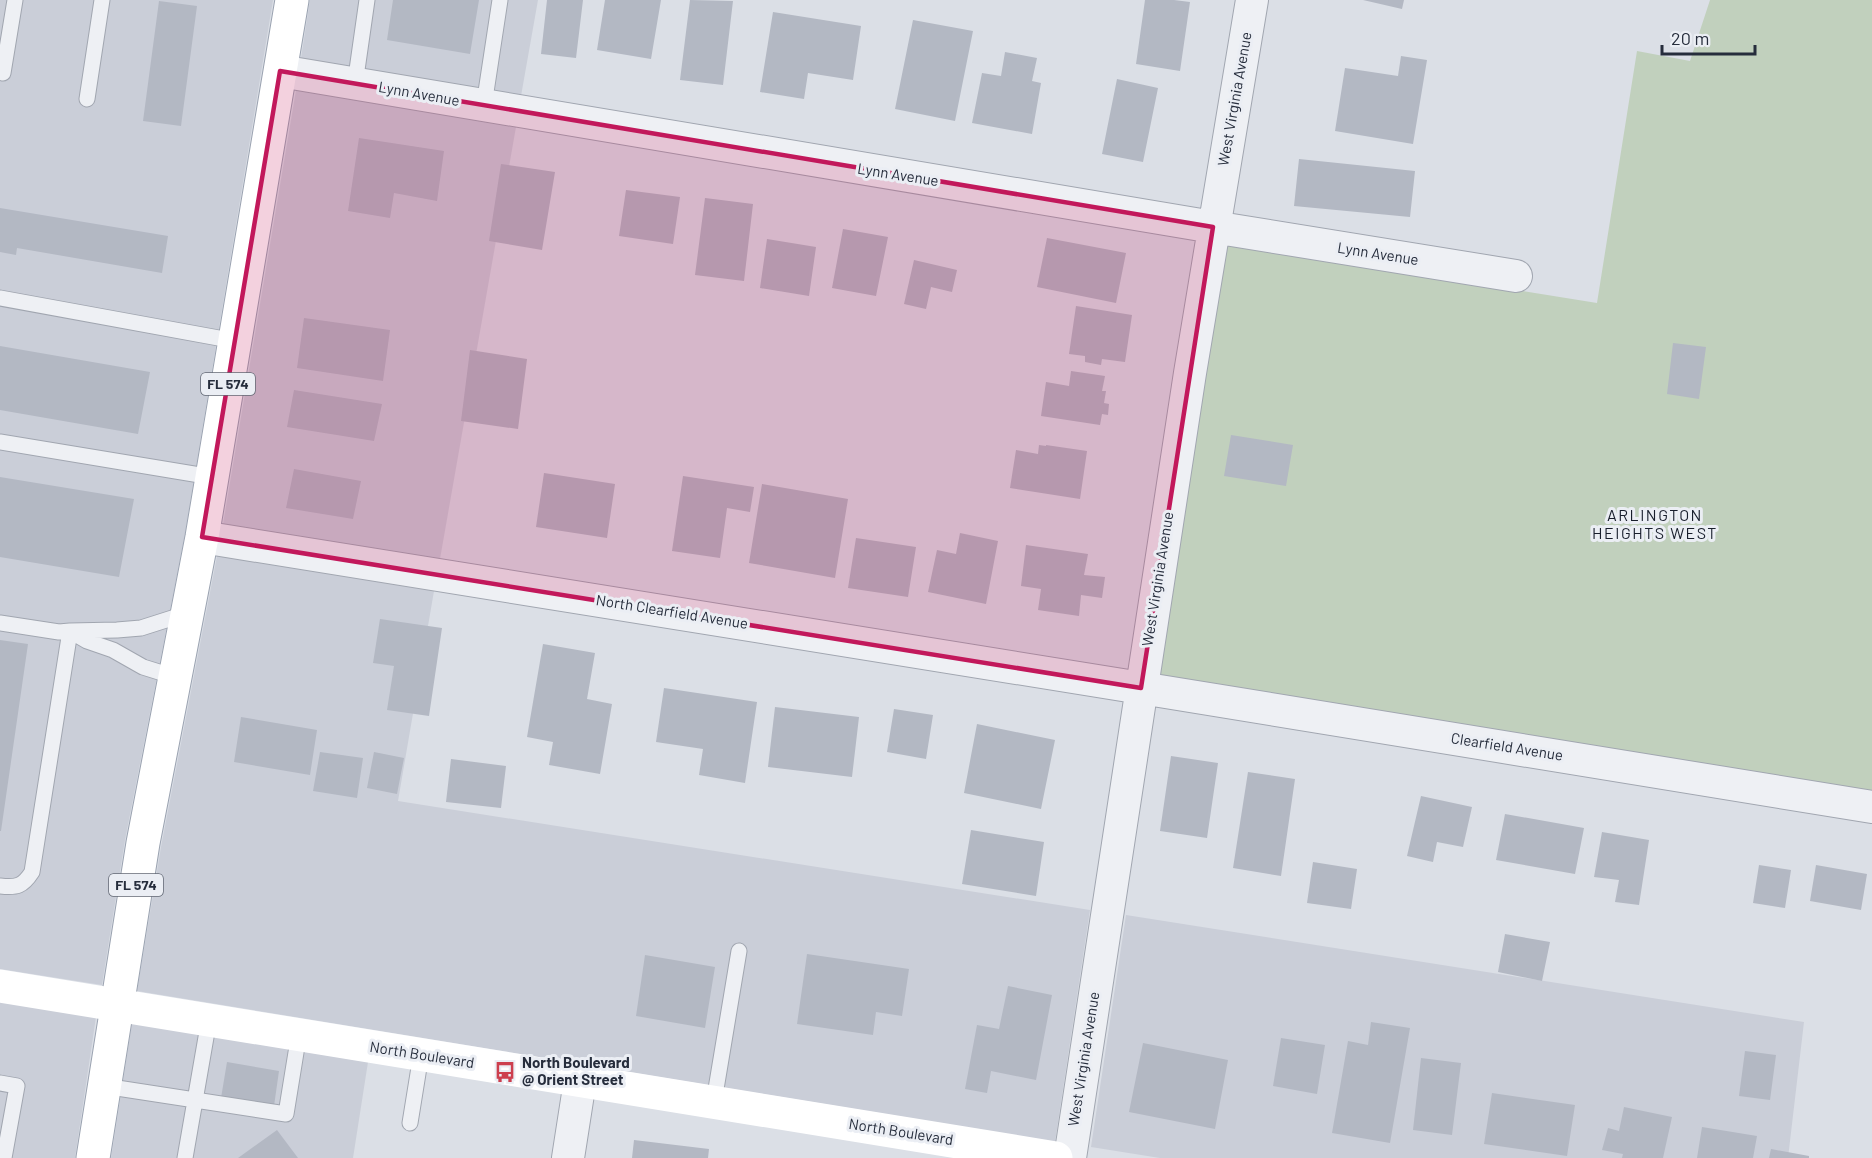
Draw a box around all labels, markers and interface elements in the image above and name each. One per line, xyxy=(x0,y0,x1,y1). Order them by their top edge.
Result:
scale bar xyxy=(1662,18,1755,56)
text: 20 m xyxy=(1671,27,1709,49)
street label: West Virginia Avenue xyxy=(1213,30,1255,167)
street label: Lynn Avenue xyxy=(377,77,461,109)
street label: Lynn Avenue xyxy=(856,159,940,189)
street label: Lynn Avenue xyxy=(1336,238,1420,268)
road number: FL 574 xyxy=(201,373,255,395)
district label: ARLINGTON HEIGHTS WEST xyxy=(1592,505,1718,542)
street label: West Virginia Avenue xyxy=(1137,510,1177,647)
street label: North Clearfield Avenue xyxy=(595,590,749,632)
street label: Clearfield Avenue xyxy=(1450,728,1564,764)
road number: FL 574 xyxy=(109,874,163,896)
street label: West Virginia Avenue xyxy=(1063,990,1103,1127)
street label: North Boulevard xyxy=(369,1037,476,1071)
place label: North Boulevard @ Orient Street xyxy=(522,1053,630,1088)
bus stop icon: North Boulevard @ Orient Street xyxy=(493,1060,517,1084)
street label: North Boulevard xyxy=(848,1114,955,1148)

